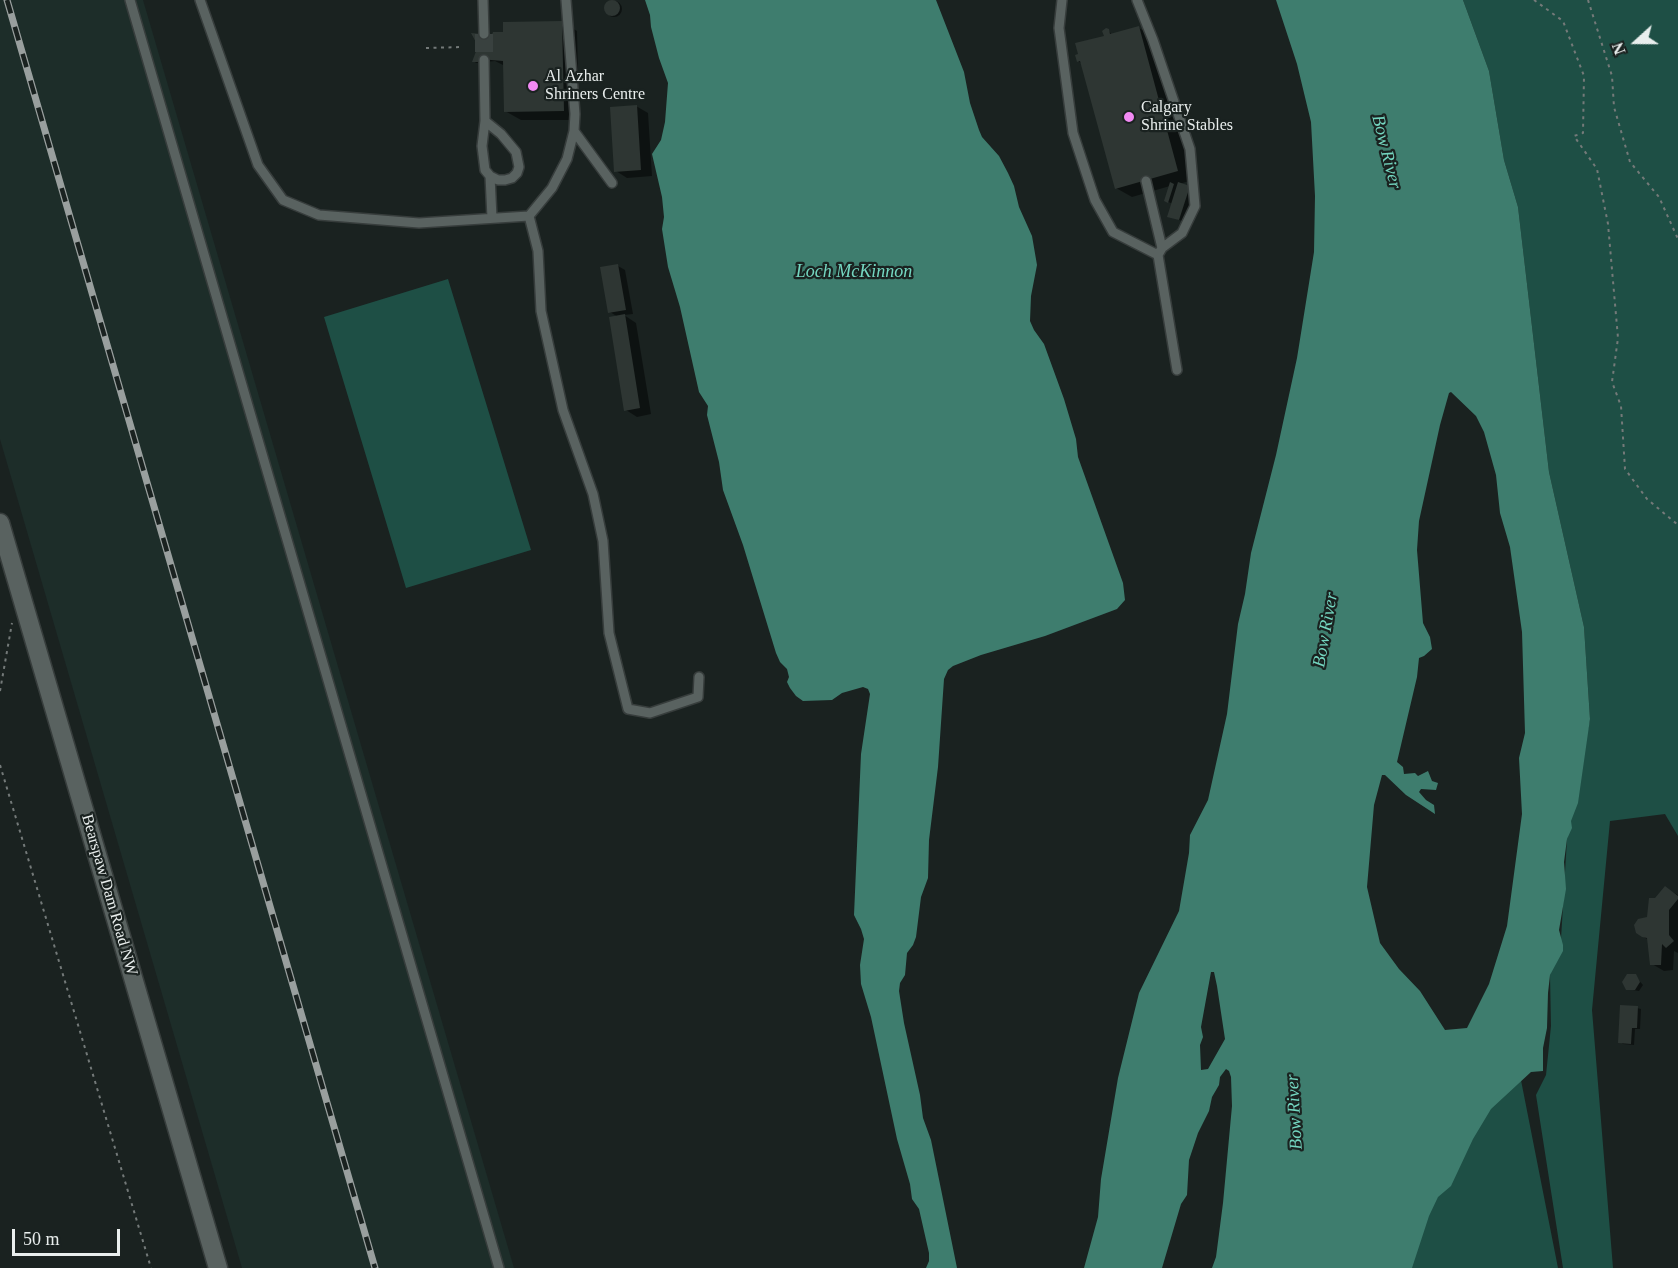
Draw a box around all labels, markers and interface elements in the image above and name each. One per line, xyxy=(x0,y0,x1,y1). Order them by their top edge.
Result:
north arrow xyxy=(1606,12,1666,72)
text: N xyxy=(1609,40,1629,57)
place label: Al Azhar Shriners Centre xyxy=(545,67,645,105)
marker: Al Azhar Shriners Centre xyxy=(526,79,540,93)
place label: Calgary Shrine Stables xyxy=(1141,98,1233,136)
marker: Calgary Shrine Stables xyxy=(1122,110,1136,124)
water label: Bow River xyxy=(1366,113,1406,191)
water label: Loch McKinnon xyxy=(796,261,912,283)
water label: Bow River xyxy=(1309,591,1343,669)
street label: Bearspaw Dam Road NW xyxy=(77,812,141,978)
water label: Bow River xyxy=(1282,1074,1308,1150)
scale bar xyxy=(15,1217,123,1255)
text: 50 m xyxy=(23,1229,60,1249)

